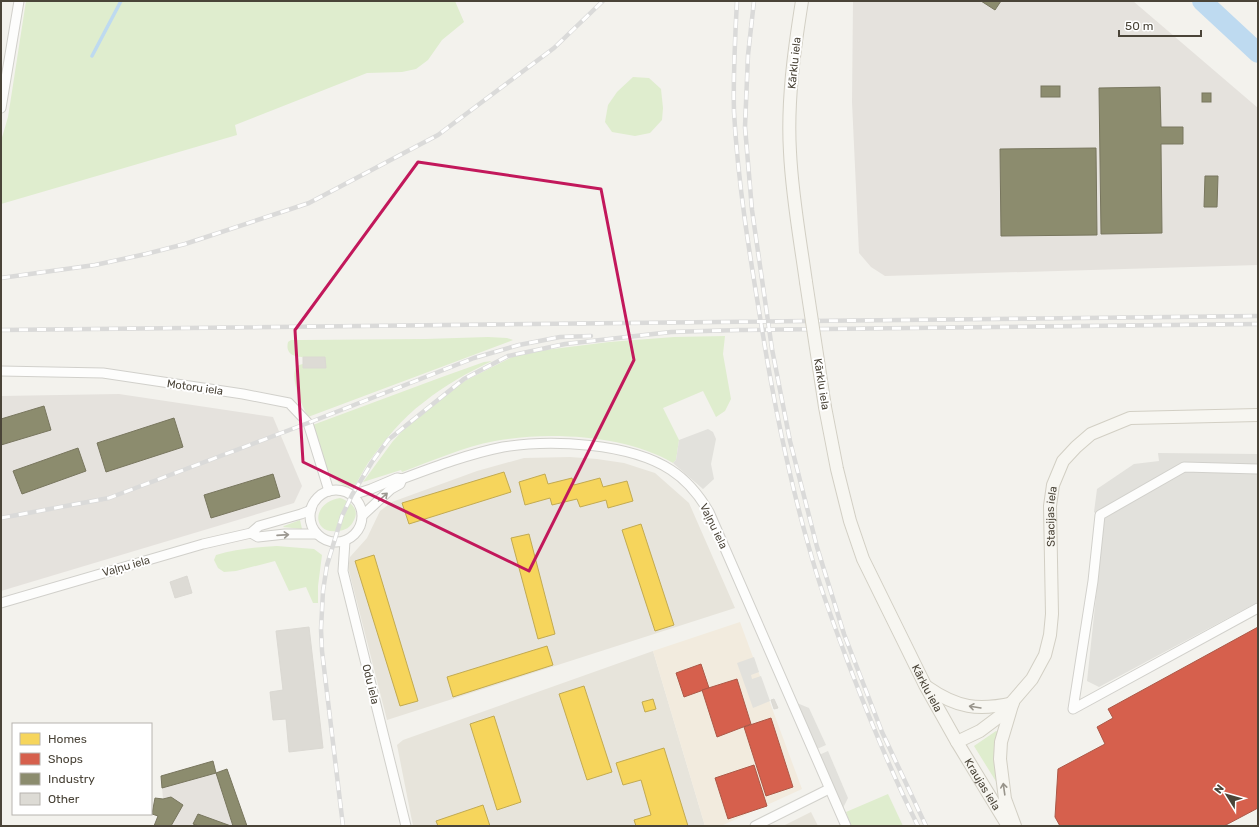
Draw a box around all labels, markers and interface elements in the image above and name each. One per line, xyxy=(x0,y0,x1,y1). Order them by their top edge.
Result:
scale bar xyxy=(1119,12,1201,38)
text: 50 m xyxy=(1125,19,1153,33)
street label: Kārklu iela xyxy=(785,36,804,90)
street label: Kārklu iela xyxy=(811,357,832,411)
street label: Motoru iela xyxy=(166,377,224,398)
street label: Stacijas iela xyxy=(1044,485,1060,547)
one-way arrow xyxy=(377,493,387,502)
street label: Vaļņu iela xyxy=(697,501,730,551)
one-way arrow xyxy=(276,531,289,538)
street label: Vaļņu iela xyxy=(101,553,151,579)
street label: Kārklu iela xyxy=(909,662,945,714)
street label: Odu iela xyxy=(359,663,382,706)
one-way arrow xyxy=(968,703,981,711)
legend xyxy=(12,723,152,815)
text: Homes xyxy=(48,732,87,746)
text: Shops xyxy=(48,752,83,766)
street label: Kraujas iela xyxy=(961,756,1003,813)
text: Industry xyxy=(48,772,95,786)
north arrow xyxy=(1207,775,1247,815)
text: N xyxy=(1212,782,1227,796)
one-way arrow xyxy=(1000,783,1008,796)
text: Other xyxy=(48,792,80,806)

